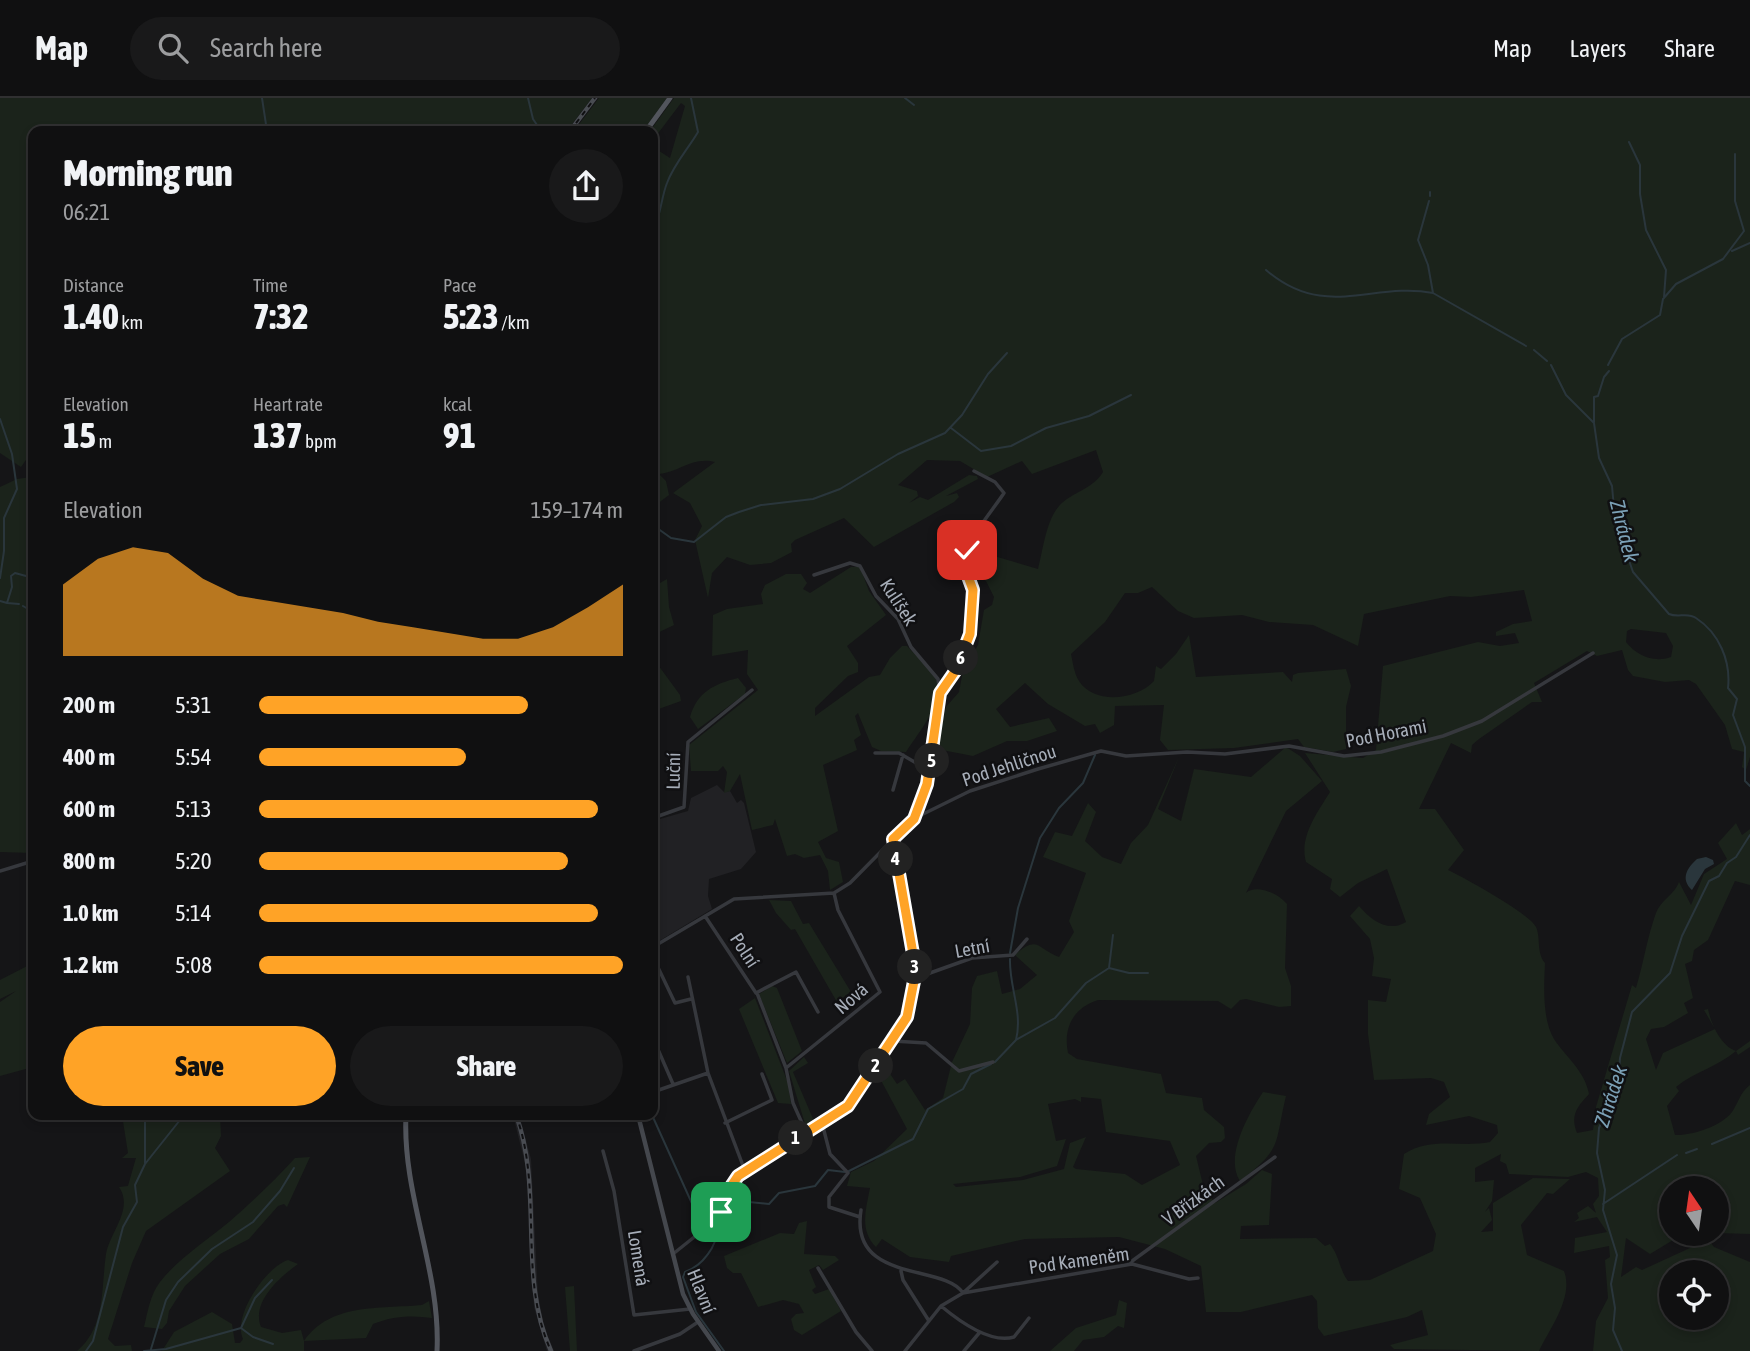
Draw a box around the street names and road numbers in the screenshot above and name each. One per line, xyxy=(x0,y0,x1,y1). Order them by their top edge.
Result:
street label: Kulíšek xyxy=(876,574,923,630)
street label: Pod Horami xyxy=(1344,714,1428,752)
street label: Pod Jehličnou xyxy=(959,739,1059,791)
street label: Luční xyxy=(662,752,684,790)
street label: Polní xyxy=(726,929,764,971)
street label: Letní xyxy=(953,934,991,962)
street label: Nová xyxy=(830,978,872,1018)
street label: V Břízkách xyxy=(1158,1170,1228,1230)
street label: Lomená xyxy=(624,1228,654,1288)
street label: Pod Kameněm xyxy=(1027,1242,1131,1278)
street label: Hlavní xyxy=(683,1265,721,1317)

